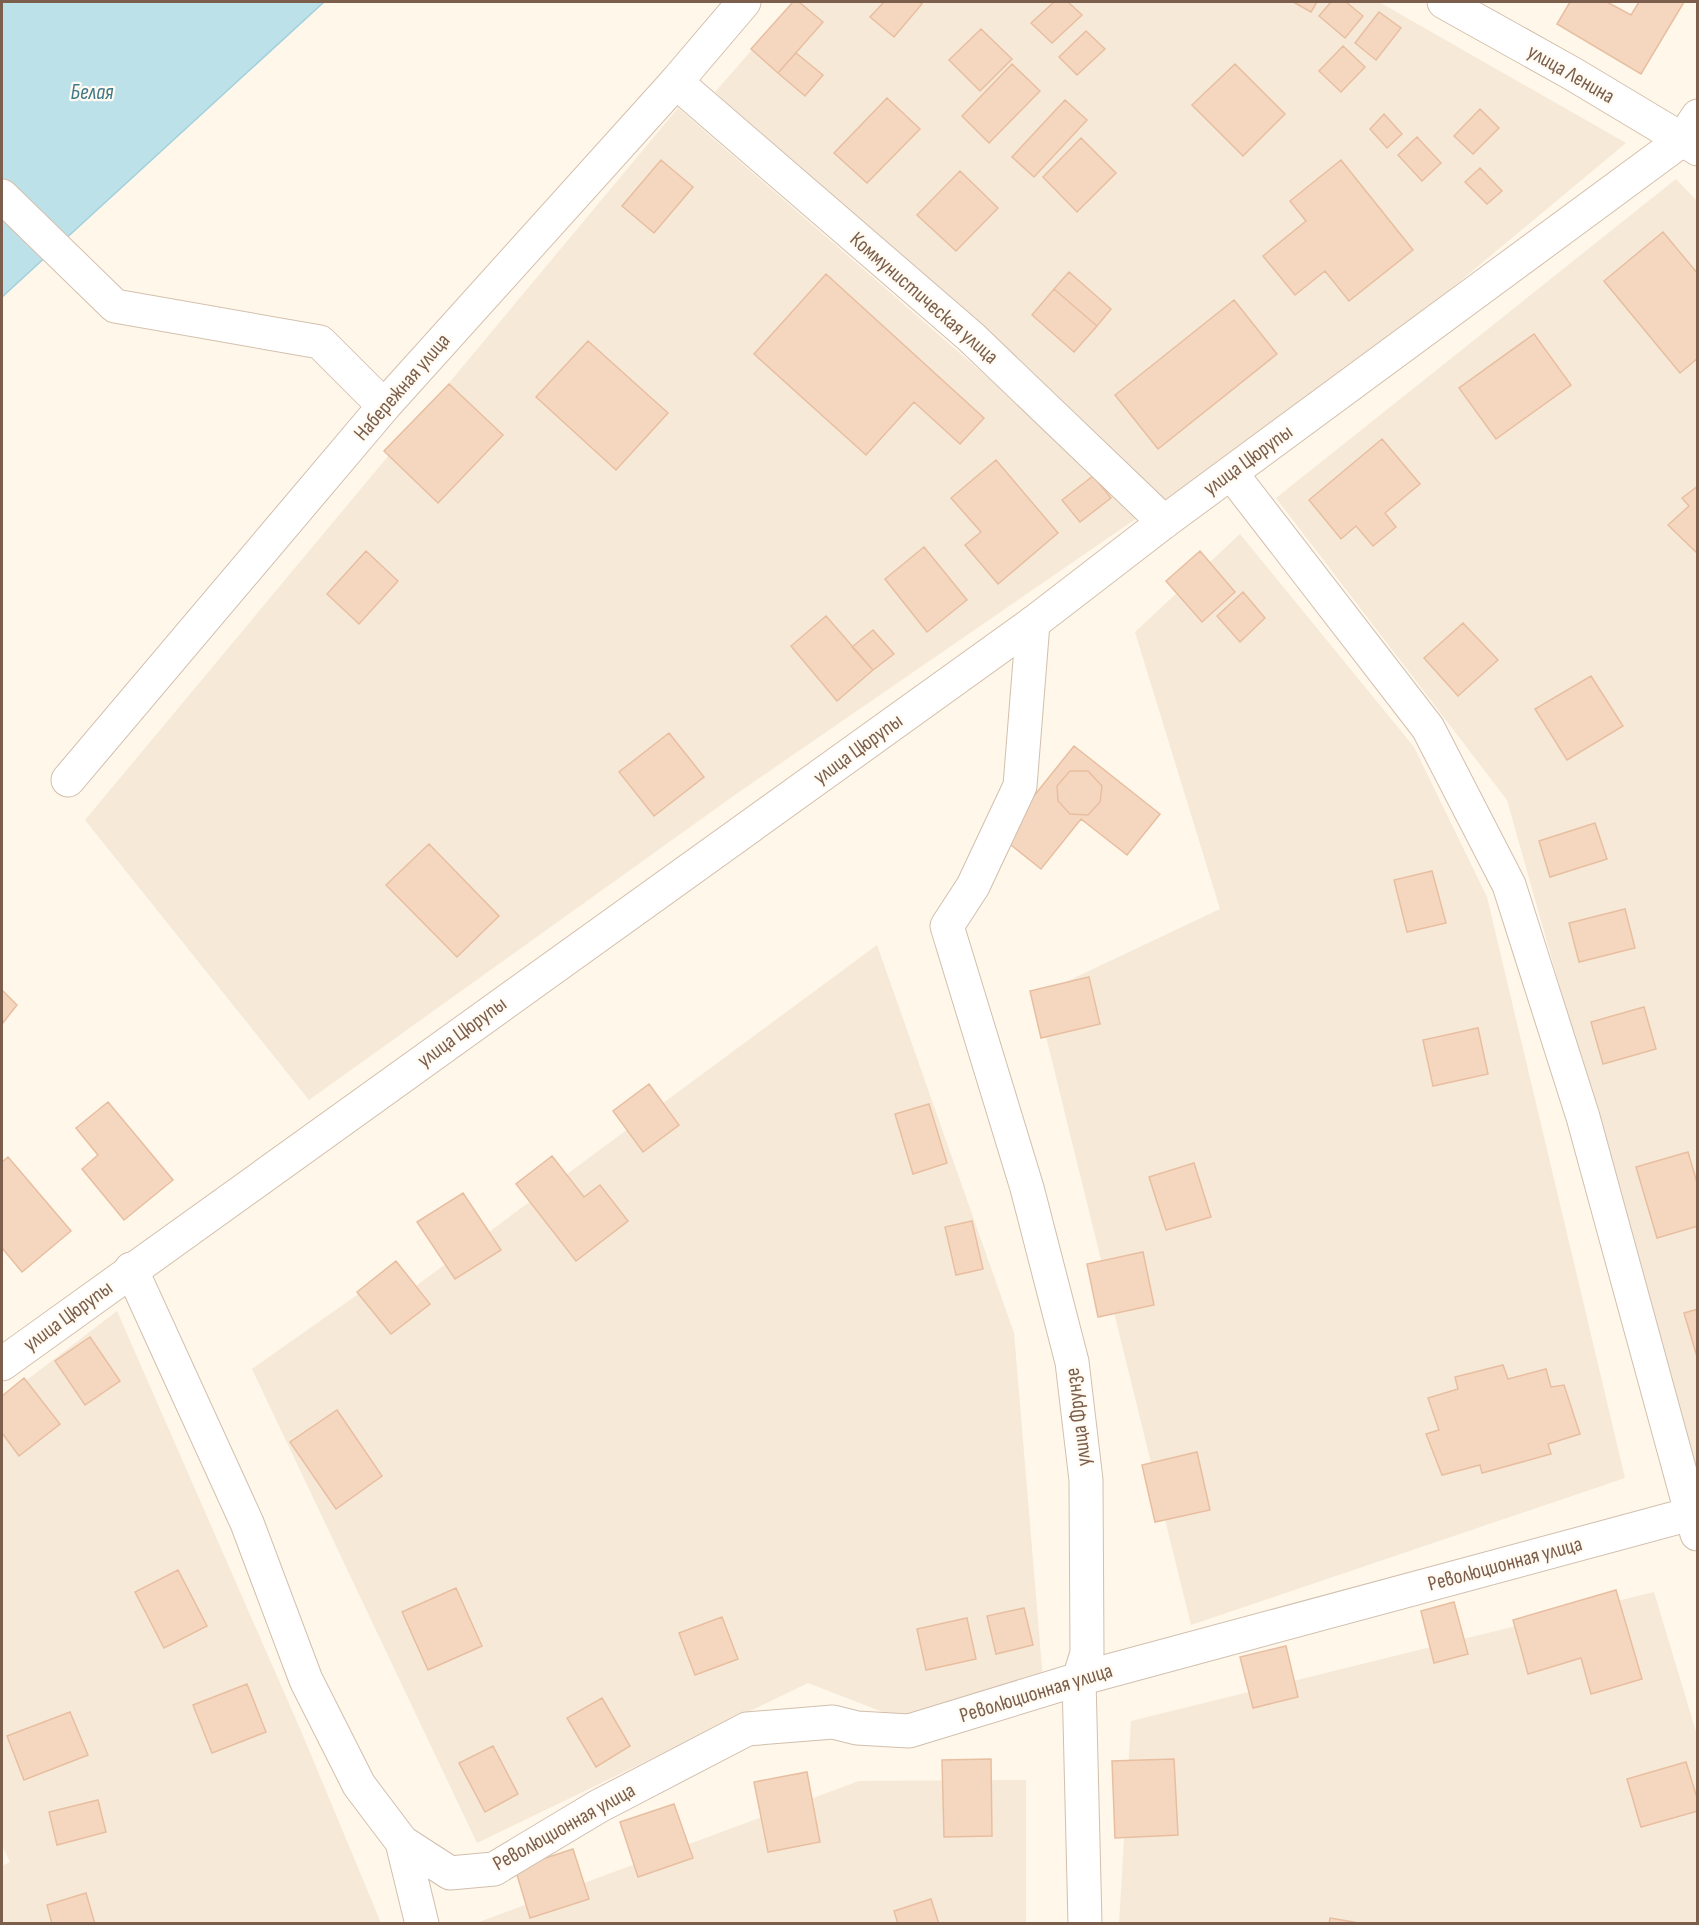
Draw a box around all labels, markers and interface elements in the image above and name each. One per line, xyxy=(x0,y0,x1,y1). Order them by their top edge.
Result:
street label: улица Ленина xyxy=(1523,39,1619,109)
water label: Белая xyxy=(70,79,114,106)
street label: Коммунистическая улица xyxy=(845,227,1003,369)
street label: Набережная улица xyxy=(349,328,455,446)
street label: улица Цюрупы xyxy=(1198,419,1298,501)
street label: улица Цюрупы xyxy=(808,708,908,790)
street label: улица Цюрупы xyxy=(412,991,512,1073)
street label: улица Цюрупы xyxy=(18,1275,118,1357)
street label: улица Фрунзе xyxy=(1060,1366,1096,1468)
street label: Революционная улица xyxy=(1425,1531,1585,1597)
street label: Революционная улица xyxy=(957,1658,1115,1728)
street label: Революционная улица xyxy=(489,1778,639,1876)

